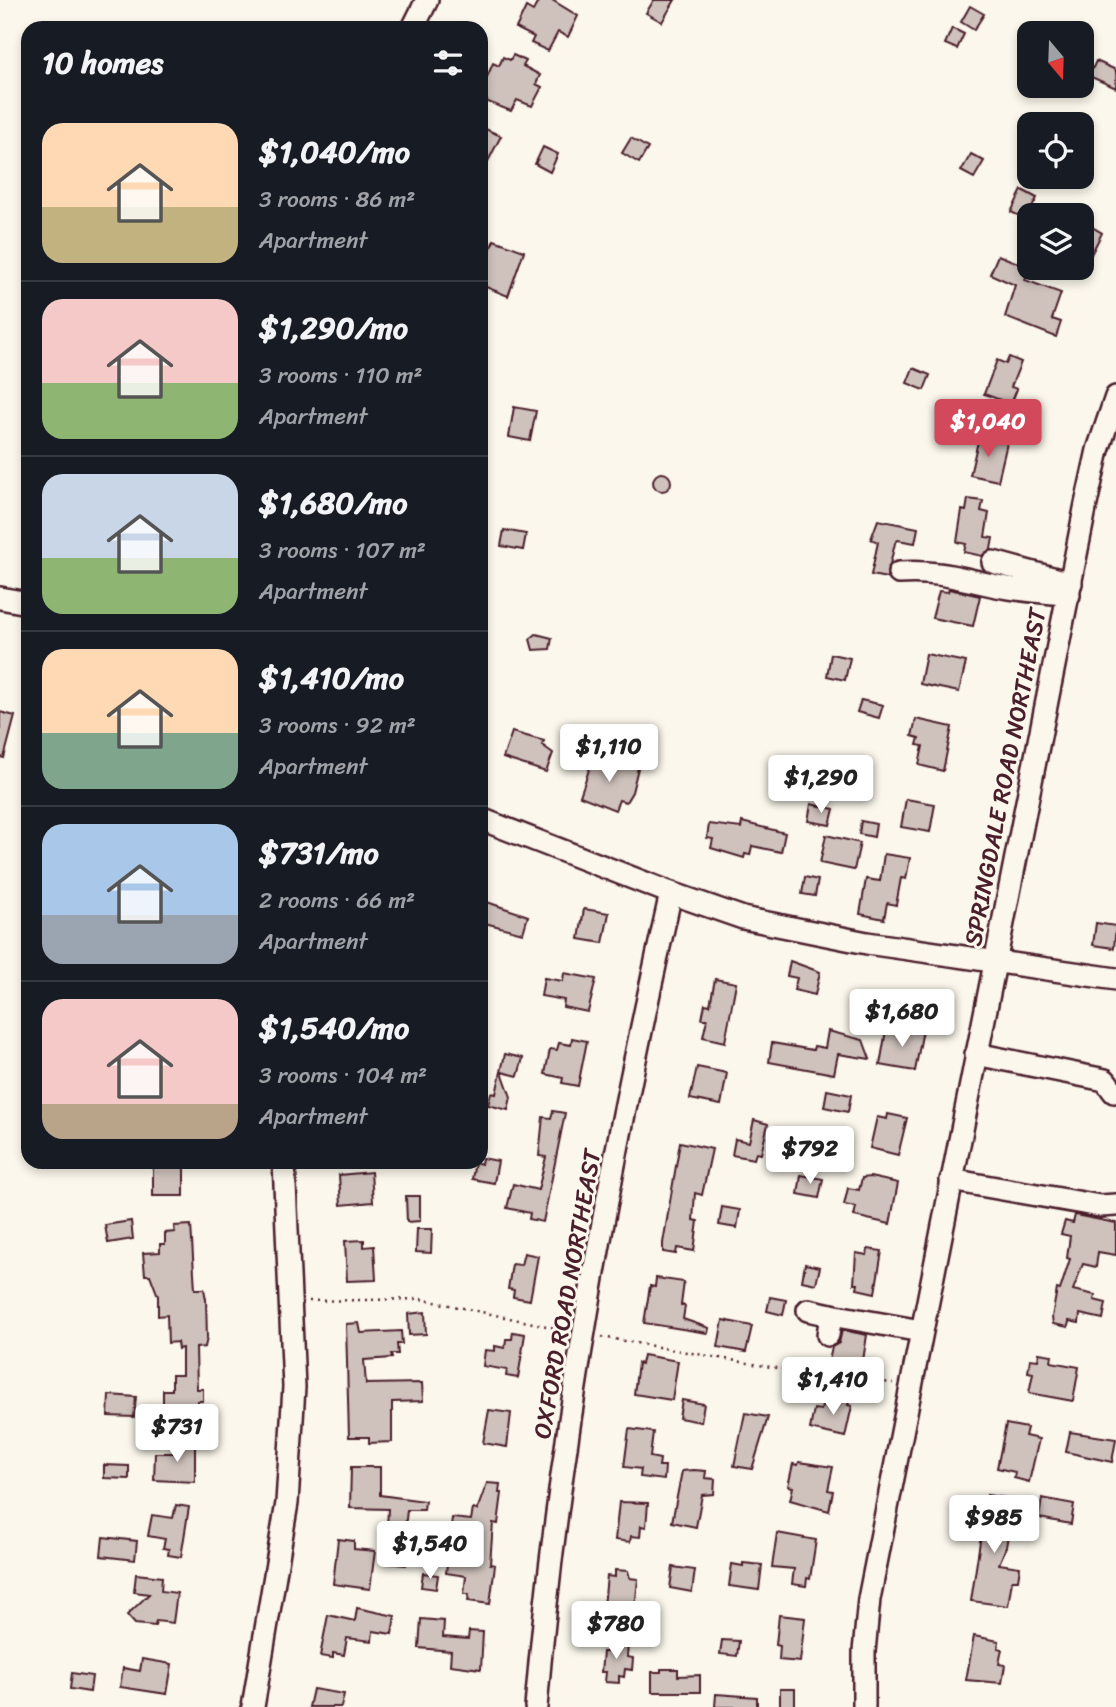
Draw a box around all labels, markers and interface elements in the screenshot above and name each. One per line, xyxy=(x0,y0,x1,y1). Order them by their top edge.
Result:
north arrow xyxy=(1017,21,1094,98)
map controls xyxy=(1017,21,1094,280)
text: 10 homes xyxy=(42,36,163,90)
icon: filters xyxy=(429,44,467,82)
button: locate xyxy=(1017,112,1094,189)
text: $1,040/mo xyxy=(259,125,410,179)
icon: home xyxy=(98,151,182,235)
text: 3 rooms · 86 m² xyxy=(259,179,415,220)
button: layers xyxy=(1017,203,1094,280)
text: Apartment xyxy=(259,220,368,261)
text: $1,290/mo xyxy=(259,301,408,355)
icon: home xyxy=(98,327,182,411)
text: 3 rooms · 110 m² xyxy=(259,355,423,396)
text: Apartment xyxy=(259,396,368,437)
pin: $1,040 xyxy=(931,400,1045,459)
text: $1,040 xyxy=(951,401,1025,442)
text: $1,680/mo xyxy=(259,476,407,530)
icon: home xyxy=(98,502,182,586)
text: 3 rooms · 107 m² xyxy=(259,530,426,571)
text: Apartment xyxy=(259,571,368,612)
street label: SPRINGDALE ROAD NORTHEAST xyxy=(952,603,1059,949)
text: $1,410/mo xyxy=(259,651,404,705)
icon: home xyxy=(98,677,182,761)
text: 3 rooms · 92 m² xyxy=(259,705,416,746)
pin: $1,110 xyxy=(552,724,666,784)
text: $1,110 xyxy=(576,726,642,767)
text: Apartment xyxy=(259,746,368,787)
pin: $1,290 xyxy=(764,756,878,815)
text: $1,290 xyxy=(784,757,858,798)
text: $731/mo xyxy=(259,826,379,880)
icon: home xyxy=(98,852,182,936)
text: 2 rooms · 66 m² xyxy=(259,880,415,921)
text: Apartment xyxy=(259,921,368,962)
pin: $1,680 xyxy=(845,990,959,1049)
text: $1,680 xyxy=(865,991,939,1032)
text: $1,540/mo xyxy=(259,1001,409,1055)
icon: home xyxy=(98,1027,182,1111)
text: 3 rooms · 104 m² xyxy=(259,1055,427,1096)
text: Apartment xyxy=(259,1096,368,1137)
pin: $792 xyxy=(769,1126,851,1186)
text: $792 xyxy=(782,1128,838,1169)
street label: OXFORD ROAD NORTHEAST xyxy=(521,1144,613,1442)
pin: $1,410 xyxy=(776,1358,890,1417)
text: $1,410 xyxy=(798,1359,868,1400)
pin: $731 xyxy=(136,1404,218,1464)
text: $731 xyxy=(151,1406,203,1447)
pin: $985 xyxy=(953,1496,1035,1555)
text: $985 xyxy=(965,1497,1023,1538)
pin: $1,540 xyxy=(373,1522,487,1581)
text: $1,540 xyxy=(393,1523,467,1564)
pin: $780 xyxy=(575,1602,657,1661)
text: $780 xyxy=(587,1603,645,1644)

